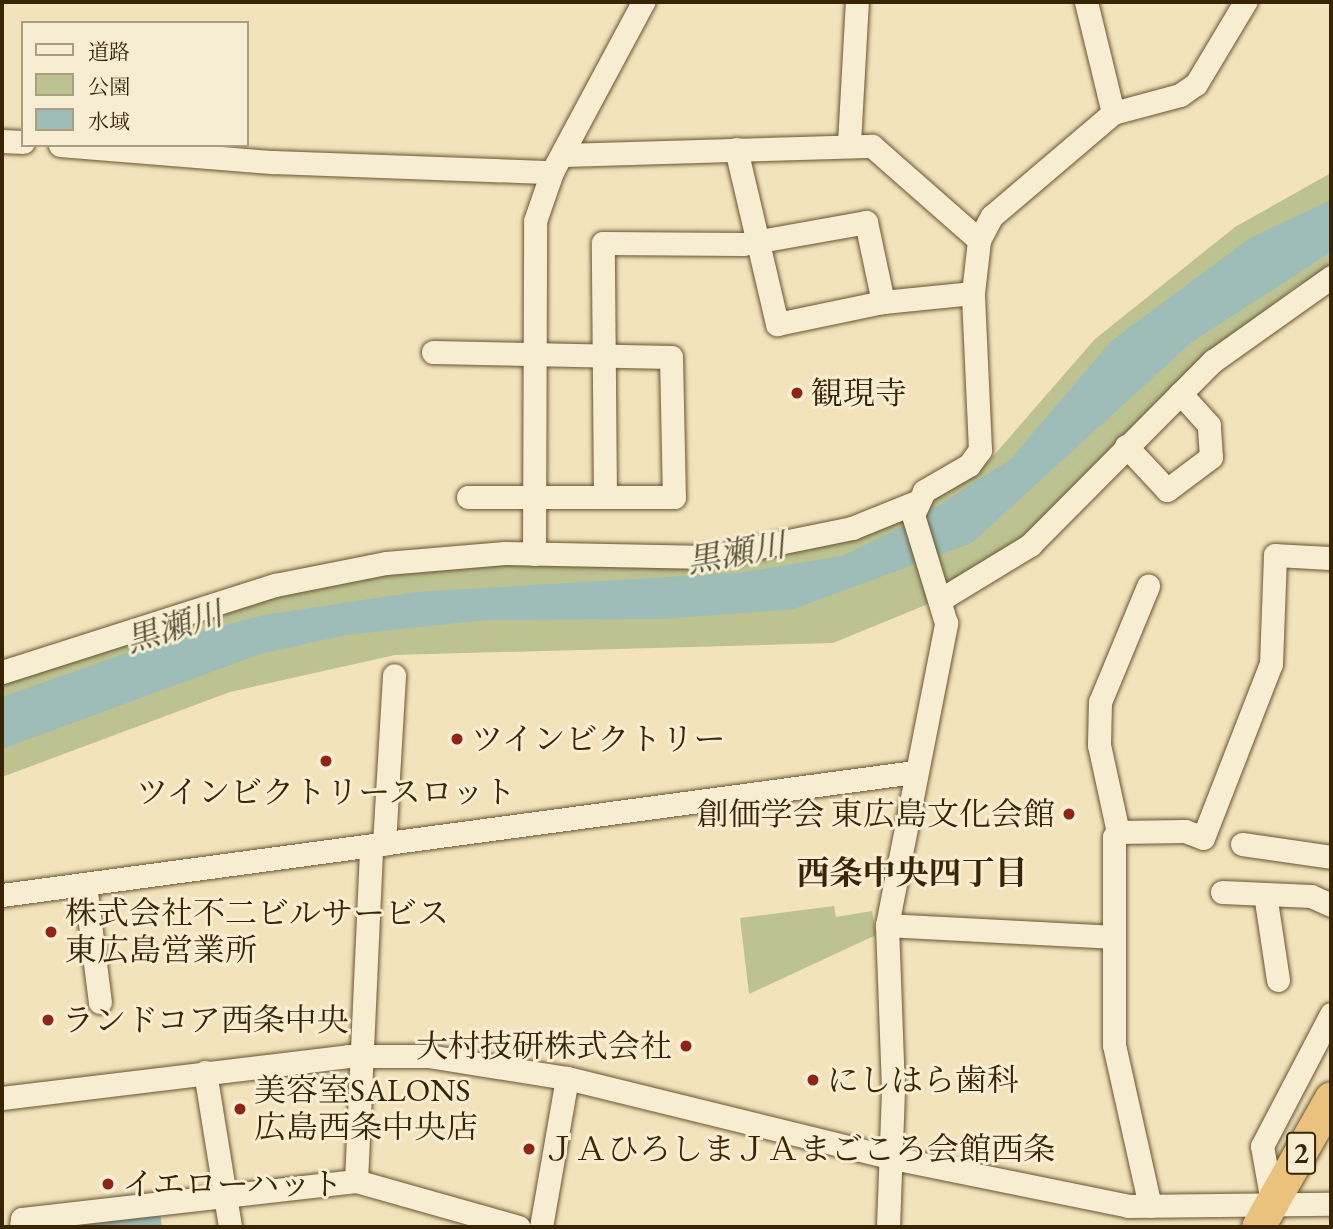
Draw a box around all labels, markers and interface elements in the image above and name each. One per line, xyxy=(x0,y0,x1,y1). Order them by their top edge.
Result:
legend xyxy=(21,21,248,147)
text: 道路 xyxy=(88,38,130,65)
text: 公園 xyxy=(88,73,130,100)
text: 水域 xyxy=(88,108,130,135)
place label: 観現寺 xyxy=(811,374,907,412)
marker: 観現寺 xyxy=(789,385,805,401)
water label: 黒瀬川 xyxy=(684,525,788,581)
water label: 黒瀬川 xyxy=(121,594,227,660)
place label: ツインビクトリー xyxy=(471,720,727,758)
marker: ツインビクトリー xyxy=(449,731,465,747)
marker: ツインビクトリースロット xyxy=(318,753,334,769)
place label: ツインビクトリースロット xyxy=(134,773,518,811)
place label: 創価学会 東広島文化会館 xyxy=(697,795,1055,833)
marker: 創価学会 東広島文化会館 xyxy=(1061,806,1077,822)
district label: 西条中央四丁目 xyxy=(797,853,1027,893)
place label: 株式会社不二ビルサービス 東広島営業所 xyxy=(65,895,449,970)
marker: 株式会社不二ビルサービス 東広島営業所 xyxy=(43,924,59,940)
place label: ランドコア西条中央 xyxy=(62,1001,350,1039)
marker: ランドコア西条中央 xyxy=(40,1012,56,1028)
place label: 大村技研株式会社 xyxy=(416,1027,672,1065)
marker: 大村技研株式会社 xyxy=(678,1038,694,1054)
place label: にしはら歯科 xyxy=(827,1061,1019,1099)
place label: 美容室SALONS 広島西条中央店 xyxy=(254,1072,478,1147)
marker: にしはら歯科 xyxy=(805,1072,821,1088)
marker: 美容室SALONS 広島西条中央店 xyxy=(232,1101,248,1117)
road number: 2 xyxy=(1285,1126,1317,1180)
place label: ＪＡひろしまＪＡまごころ会館西条 xyxy=(543,1130,1055,1168)
marker: ＪＡひろしまＪＡまごころ会館西条 xyxy=(521,1141,537,1157)
place label: イエローハット xyxy=(122,1165,346,1203)
marker: イエローハット xyxy=(100,1176,116,1192)

